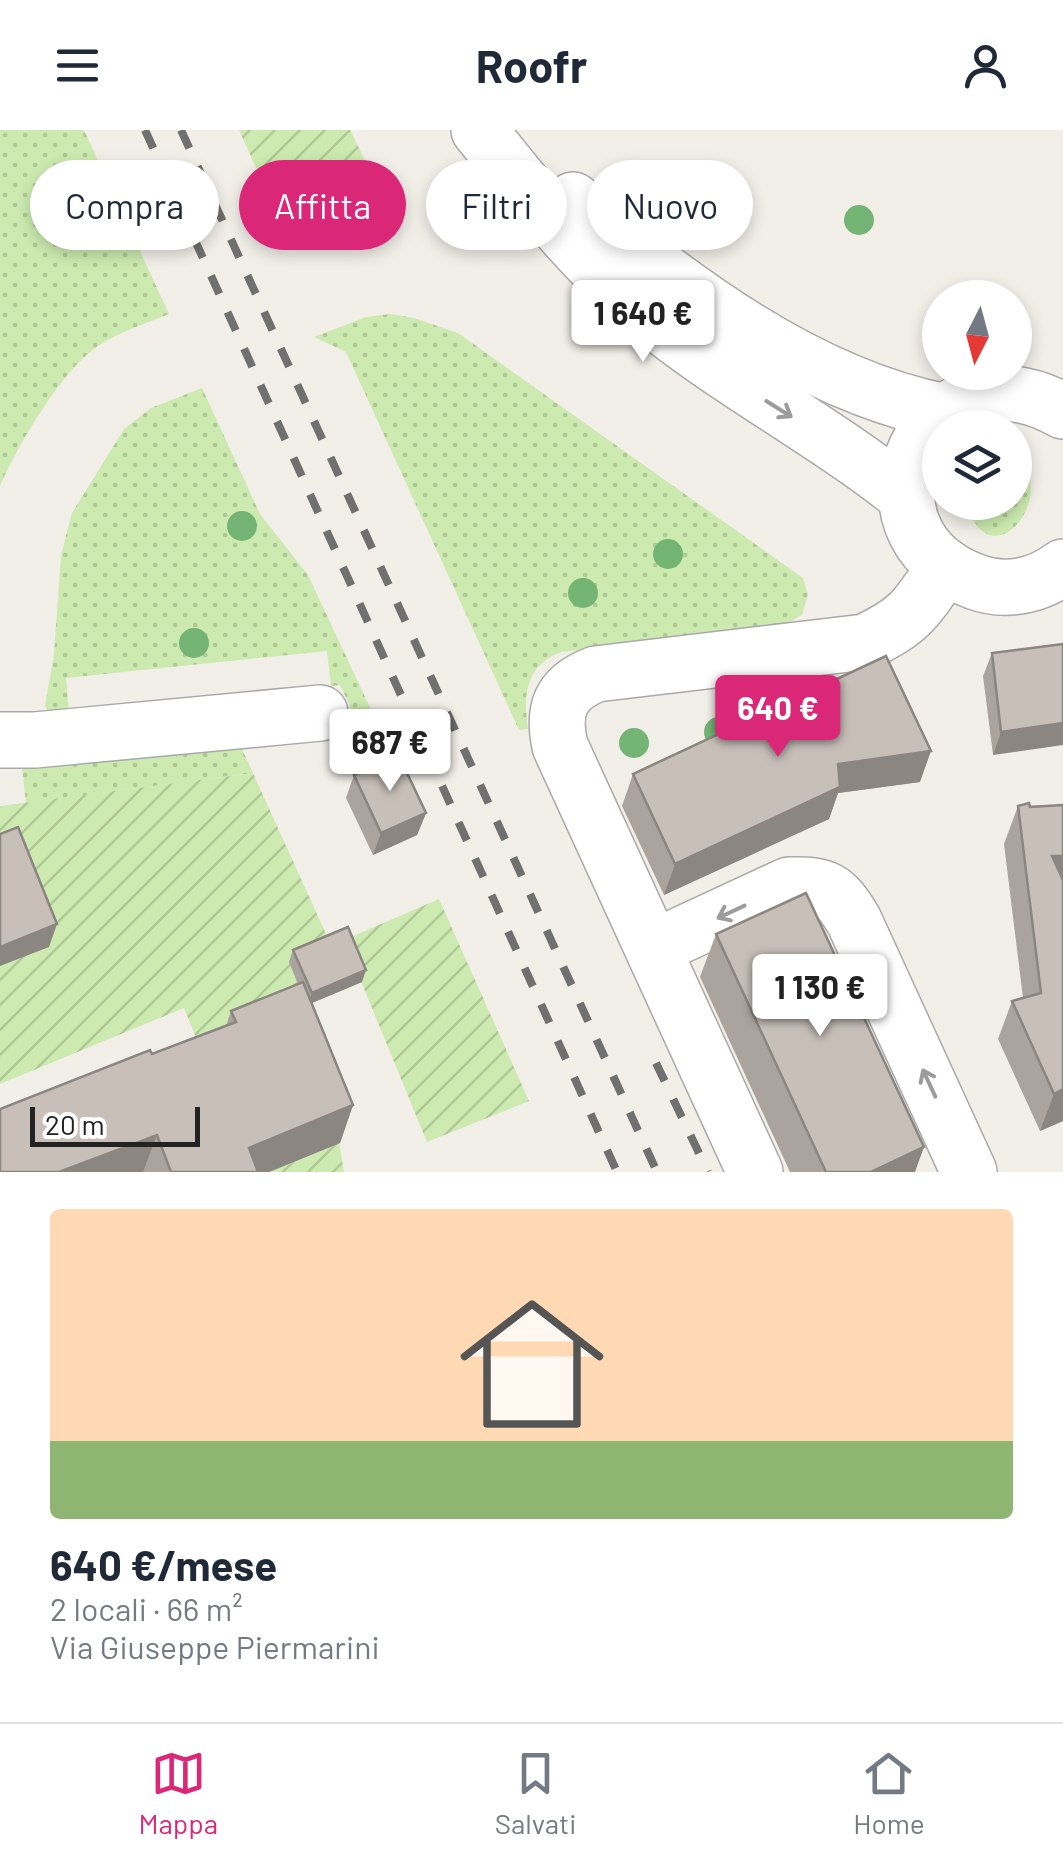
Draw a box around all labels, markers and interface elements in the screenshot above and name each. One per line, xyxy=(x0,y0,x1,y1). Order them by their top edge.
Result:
icon: menu xyxy=(50,38,105,93)
text: Roofr xyxy=(476,38,587,92)
icon: person xyxy=(958,38,1013,93)
chip: Compra xyxy=(30,160,219,250)
chip: Affitta xyxy=(239,160,406,250)
chip: Filtri xyxy=(426,160,567,250)
chip: Nuovo xyxy=(587,160,753,250)
pin: 1 640 € xyxy=(551,280,735,365)
north arrow xyxy=(922,280,1032,390)
map controls xyxy=(922,280,1032,520)
text: 1 640 € xyxy=(593,293,693,331)
one-way arrow xyxy=(764,398,793,419)
button: layers xyxy=(922,410,1032,520)
pin: 640 € xyxy=(708,675,848,760)
text: 640 € xyxy=(737,688,819,726)
pin: 687 € xyxy=(320,709,460,794)
text: 687 € xyxy=(351,722,429,760)
one-way arrow xyxy=(716,904,746,922)
pin: 1 130 € xyxy=(728,954,912,1039)
text: 1 130 € xyxy=(774,967,866,1005)
one-way arrow xyxy=(919,1069,938,1099)
scale bar xyxy=(30,1102,200,1146)
text: 20 m xyxy=(45,1107,105,1141)
icon: home xyxy=(442,1274,622,1454)
text: 640 €/mese xyxy=(50,1539,277,1589)
text: 2 locali · 66 m² xyxy=(50,1589,243,1627)
text: Via Giuseppe Piermarini xyxy=(50,1627,380,1665)
tab: Mappa xyxy=(138,1746,218,1840)
tab: Salvati xyxy=(495,1746,576,1840)
tab: Home xyxy=(853,1746,925,1840)

